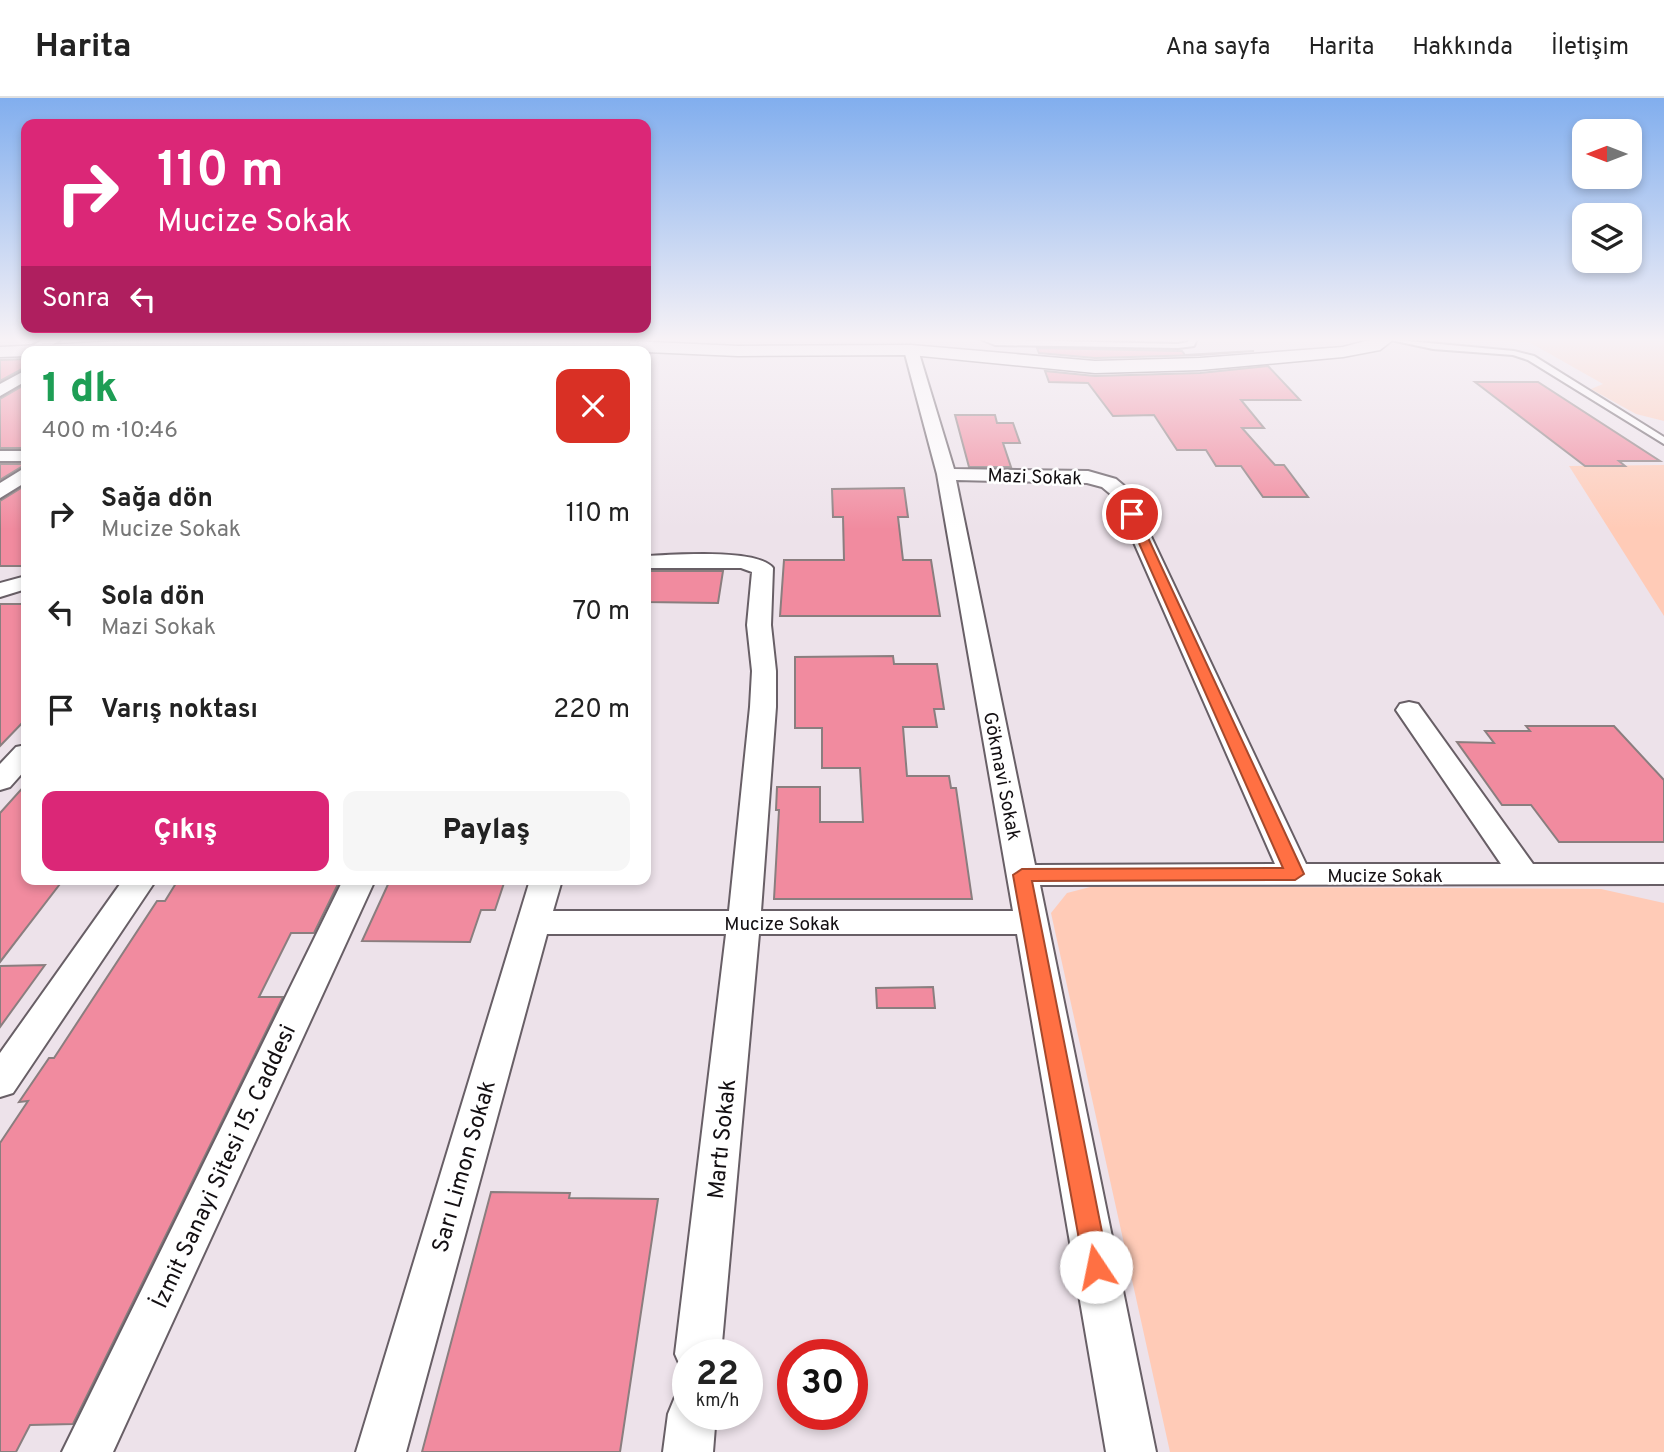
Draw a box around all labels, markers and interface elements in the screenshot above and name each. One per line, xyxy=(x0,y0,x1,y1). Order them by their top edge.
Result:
text: Harita xyxy=(35,27,132,69)
text: Ana sayfa xyxy=(1165,33,1270,63)
text: Harita xyxy=(1308,33,1374,63)
text: Hakkında xyxy=(1412,33,1513,63)
text: İletişim xyxy=(1551,33,1629,63)
north arrow xyxy=(1572,119,1642,189)
map controls xyxy=(1572,119,1642,273)
text: 110 m xyxy=(157,142,284,204)
icon: right xyxy=(42,147,133,238)
text: Mucize Sokak xyxy=(157,203,352,243)
button: layers xyxy=(1572,203,1642,273)
icon: left xyxy=(124,280,162,318)
text: Sonra xyxy=(42,283,110,316)
text: 1 dk xyxy=(42,364,118,417)
button: close xyxy=(556,369,630,443)
text: 400 m · 10:46 xyxy=(42,417,178,446)
street label: Mazi Sokak xyxy=(987,464,1083,492)
text: Sağa dön xyxy=(101,483,213,516)
pin xyxy=(1102,484,1162,544)
icon: right xyxy=(42,495,80,533)
icon: arrive xyxy=(1113,495,1151,533)
text: 110 m xyxy=(566,498,630,531)
text: Mucize Sokak xyxy=(101,516,241,545)
text: Sola dön xyxy=(101,581,205,614)
icon: left xyxy=(42,593,80,631)
text: 70 m xyxy=(572,596,630,629)
text: Mazi Sokak xyxy=(101,614,216,643)
icon: arrive xyxy=(42,691,80,729)
text: Varış noktası xyxy=(101,694,258,727)
text: 220 m xyxy=(553,694,630,727)
street label: Gökmavi Sokak xyxy=(977,710,1025,843)
button: Çıkış xyxy=(42,791,329,871)
button: Paylaş xyxy=(343,791,630,871)
street label: Mucize Sokak xyxy=(1327,865,1443,889)
street label: Mucize Sokak xyxy=(724,913,840,937)
street label: İzmit Sanayi Sitesi 15. Caddesi xyxy=(146,1020,304,1314)
street label: Sarı Limon Sokak xyxy=(427,1077,504,1256)
street label: Martı Sokak xyxy=(703,1078,744,1201)
position arrow xyxy=(1059,1230,1133,1304)
speed limit sign: 30 xyxy=(777,1339,868,1430)
text: 22 xyxy=(696,1353,739,1397)
text: km/h xyxy=(696,1390,739,1413)

